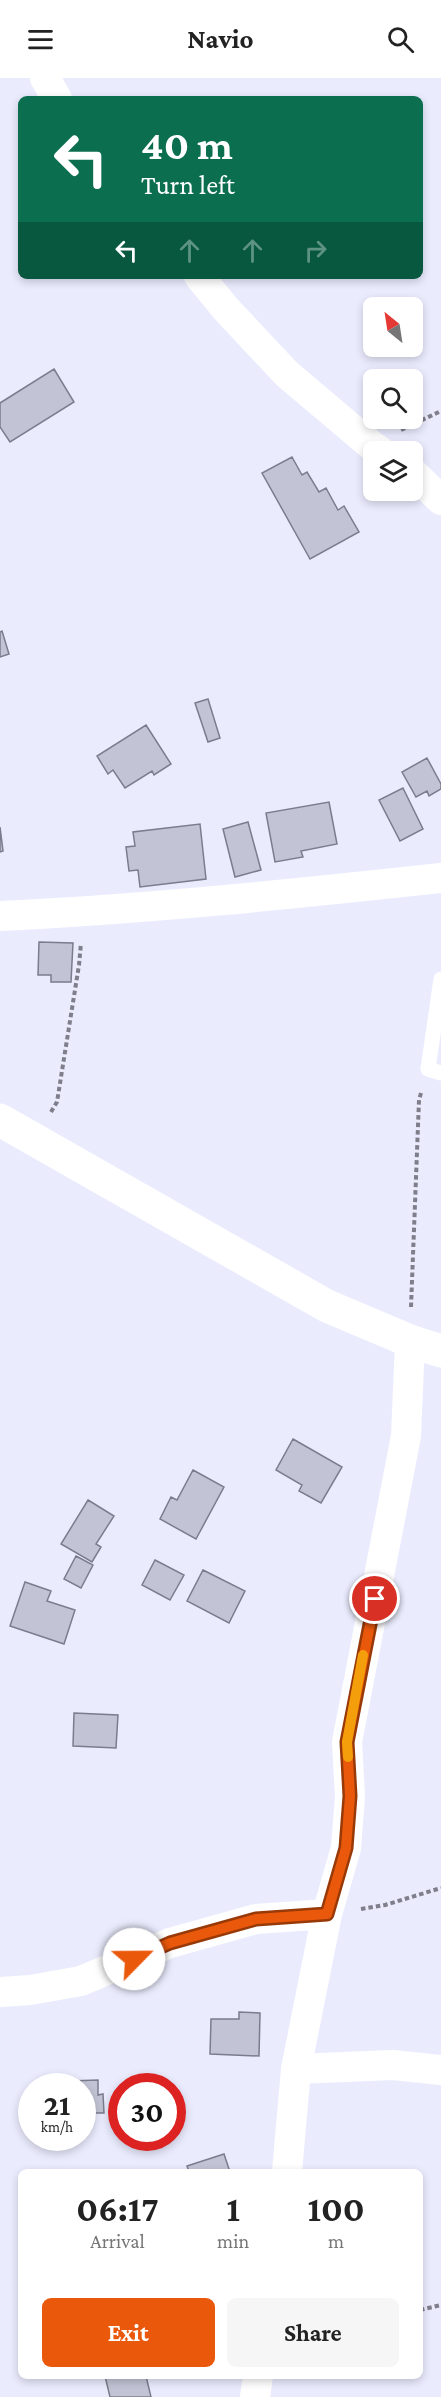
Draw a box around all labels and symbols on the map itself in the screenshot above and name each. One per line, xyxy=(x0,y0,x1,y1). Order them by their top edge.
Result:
north arrow xyxy=(363,297,423,357)
pin xyxy=(349,1573,400,1624)
position arrow xyxy=(102,1927,166,1991)
speed limit sign: 30 xyxy=(108,2073,186,2151)

